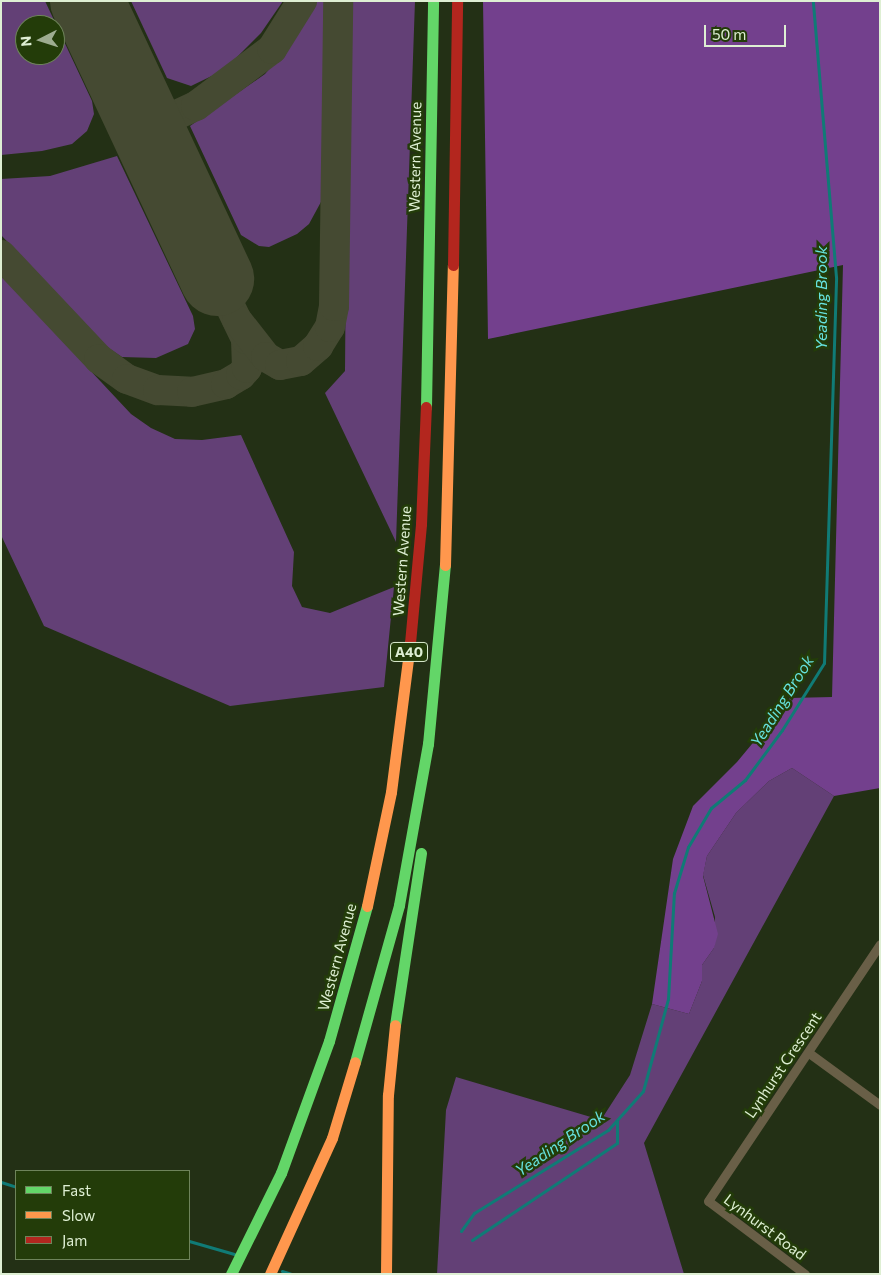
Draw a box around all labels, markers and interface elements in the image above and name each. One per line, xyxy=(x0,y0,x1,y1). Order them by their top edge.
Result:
north arrow xyxy=(15,15,65,65)
scale bar xyxy=(706,15,788,47)
text: 50 m xyxy=(712,25,746,43)
text: N xyxy=(17,35,34,47)
street label: Western Avenue xyxy=(405,102,425,212)
water label: Yeading Brook xyxy=(811,246,831,350)
street label: Western Avenue xyxy=(389,505,415,617)
road number: A40 xyxy=(389,640,429,664)
water label: Yeading Brook xyxy=(746,652,818,750)
street label: Western Avenue xyxy=(314,901,360,1013)
street label: Lynhurst Crescent xyxy=(741,1009,825,1121)
water label: Yeading Brook xyxy=(511,1106,609,1180)
legend xyxy=(15,1170,190,1260)
text: Fast xyxy=(62,1181,91,1199)
street label: Lynhurst Road xyxy=(720,1190,810,1264)
text: Slow xyxy=(62,1206,95,1224)
text: Jam xyxy=(62,1231,87,1249)

